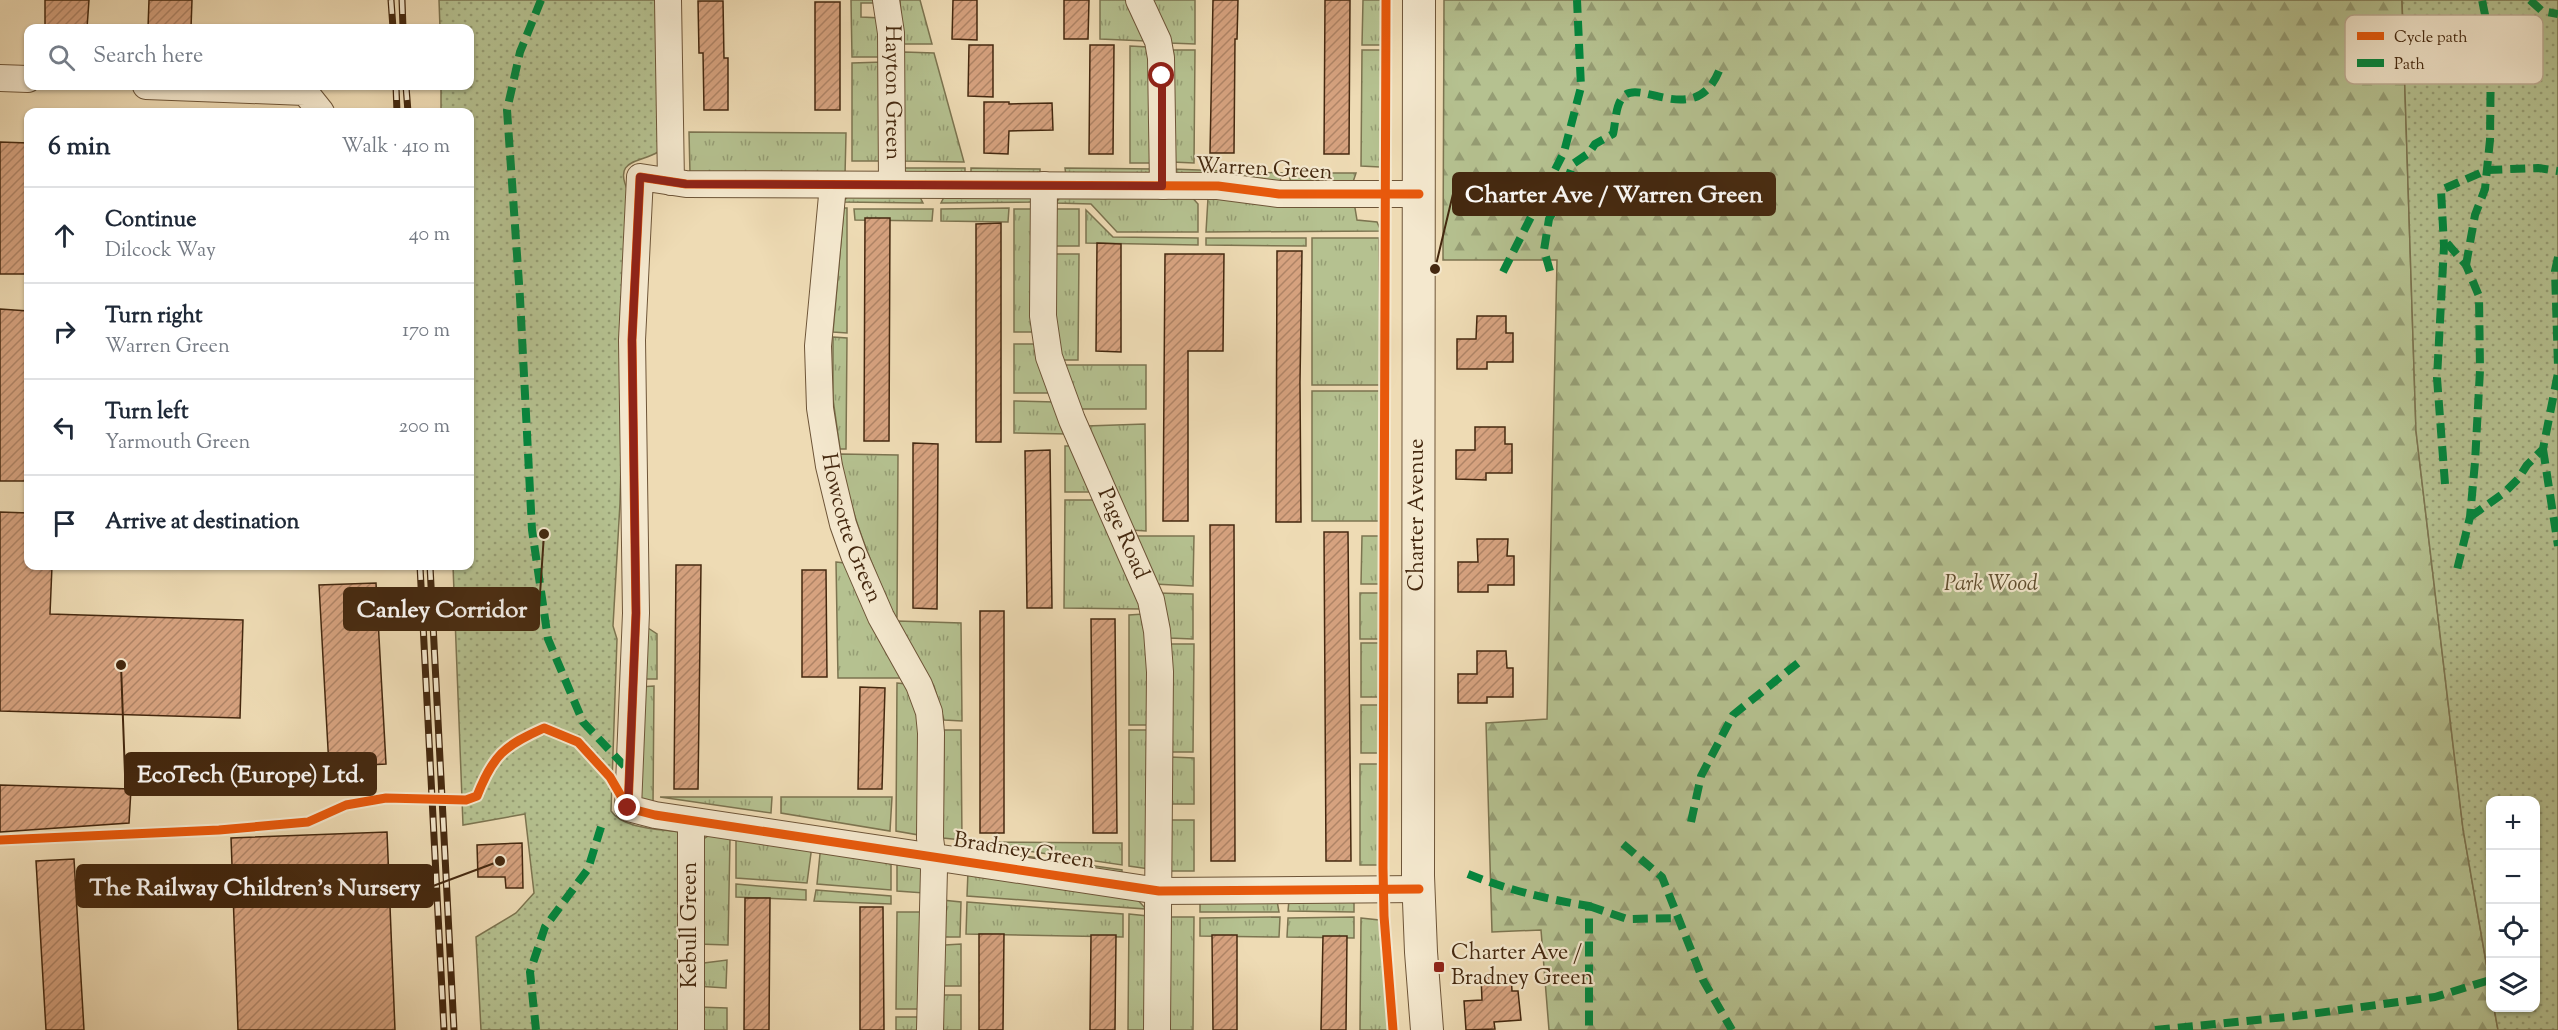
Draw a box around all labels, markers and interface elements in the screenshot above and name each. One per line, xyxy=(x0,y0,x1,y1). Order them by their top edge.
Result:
legend xyxy=(2345,15,2543,84)
search box xyxy=(24,24,474,90)
street label: Hayton Green xyxy=(875,25,908,160)
text: Cycle path xyxy=(2394,27,2468,50)
icon: search xyxy=(45,41,78,74)
text: Search here xyxy=(93,41,203,73)
text: Path xyxy=(2394,54,2425,77)
route start xyxy=(1148,62,1174,88)
text: 6 min xyxy=(48,129,111,166)
text: Walk · 410 m xyxy=(341,133,450,162)
street label: Warren Green xyxy=(1195,150,1333,190)
callout: Charter Ave / Warren Green xyxy=(1453,173,1775,215)
text: Charter Ave / Warren Green xyxy=(1465,179,1764,213)
text: Continue xyxy=(105,205,196,237)
icon: ahead xyxy=(48,219,81,252)
text: 40 m xyxy=(409,221,450,250)
text: Dilcock Way xyxy=(105,237,216,266)
text: Turn right xyxy=(105,301,202,333)
icon: right xyxy=(48,315,81,348)
text: 170 m xyxy=(402,317,450,346)
text: Warren Green xyxy=(105,333,230,362)
text: Turn left xyxy=(105,397,188,429)
icon: left xyxy=(48,411,81,444)
text: 200 m xyxy=(399,413,450,442)
text: Yarmouth Green xyxy=(105,429,250,458)
street label: Charter Avenue xyxy=(1402,439,1434,591)
street label: Howcotte Green xyxy=(811,451,889,608)
street label: Page Road xyxy=(1088,483,1156,585)
icon: arrive xyxy=(48,507,81,540)
text: Arrive at destination xyxy=(105,507,300,539)
park label: Park Wood xyxy=(1944,569,2038,601)
callout: Canley Corridor xyxy=(344,588,539,630)
text: Canley Corridor xyxy=(357,594,528,628)
callout: EcoTech (Europe) Ltd. xyxy=(125,753,376,795)
text: EcoTech (Europe) Ltd. xyxy=(137,759,365,793)
route end xyxy=(614,794,640,820)
map controls xyxy=(2486,796,2540,1012)
button: + xyxy=(2486,796,2540,850)
street label: Bradney Green xyxy=(951,825,1097,879)
button: − xyxy=(2486,850,2540,904)
street label: Kebull Green xyxy=(675,862,707,988)
callout: The Railway Children's Nursery xyxy=(77,865,433,907)
text: The Railway Children's Nursery xyxy=(89,872,421,906)
button: locate xyxy=(2486,904,2540,958)
place label: Charter Ave / Bradney Green xyxy=(1451,938,1593,995)
button: layers xyxy=(2486,958,2540,1012)
marker: Charter Ave / Bradney Green xyxy=(1432,960,1446,974)

